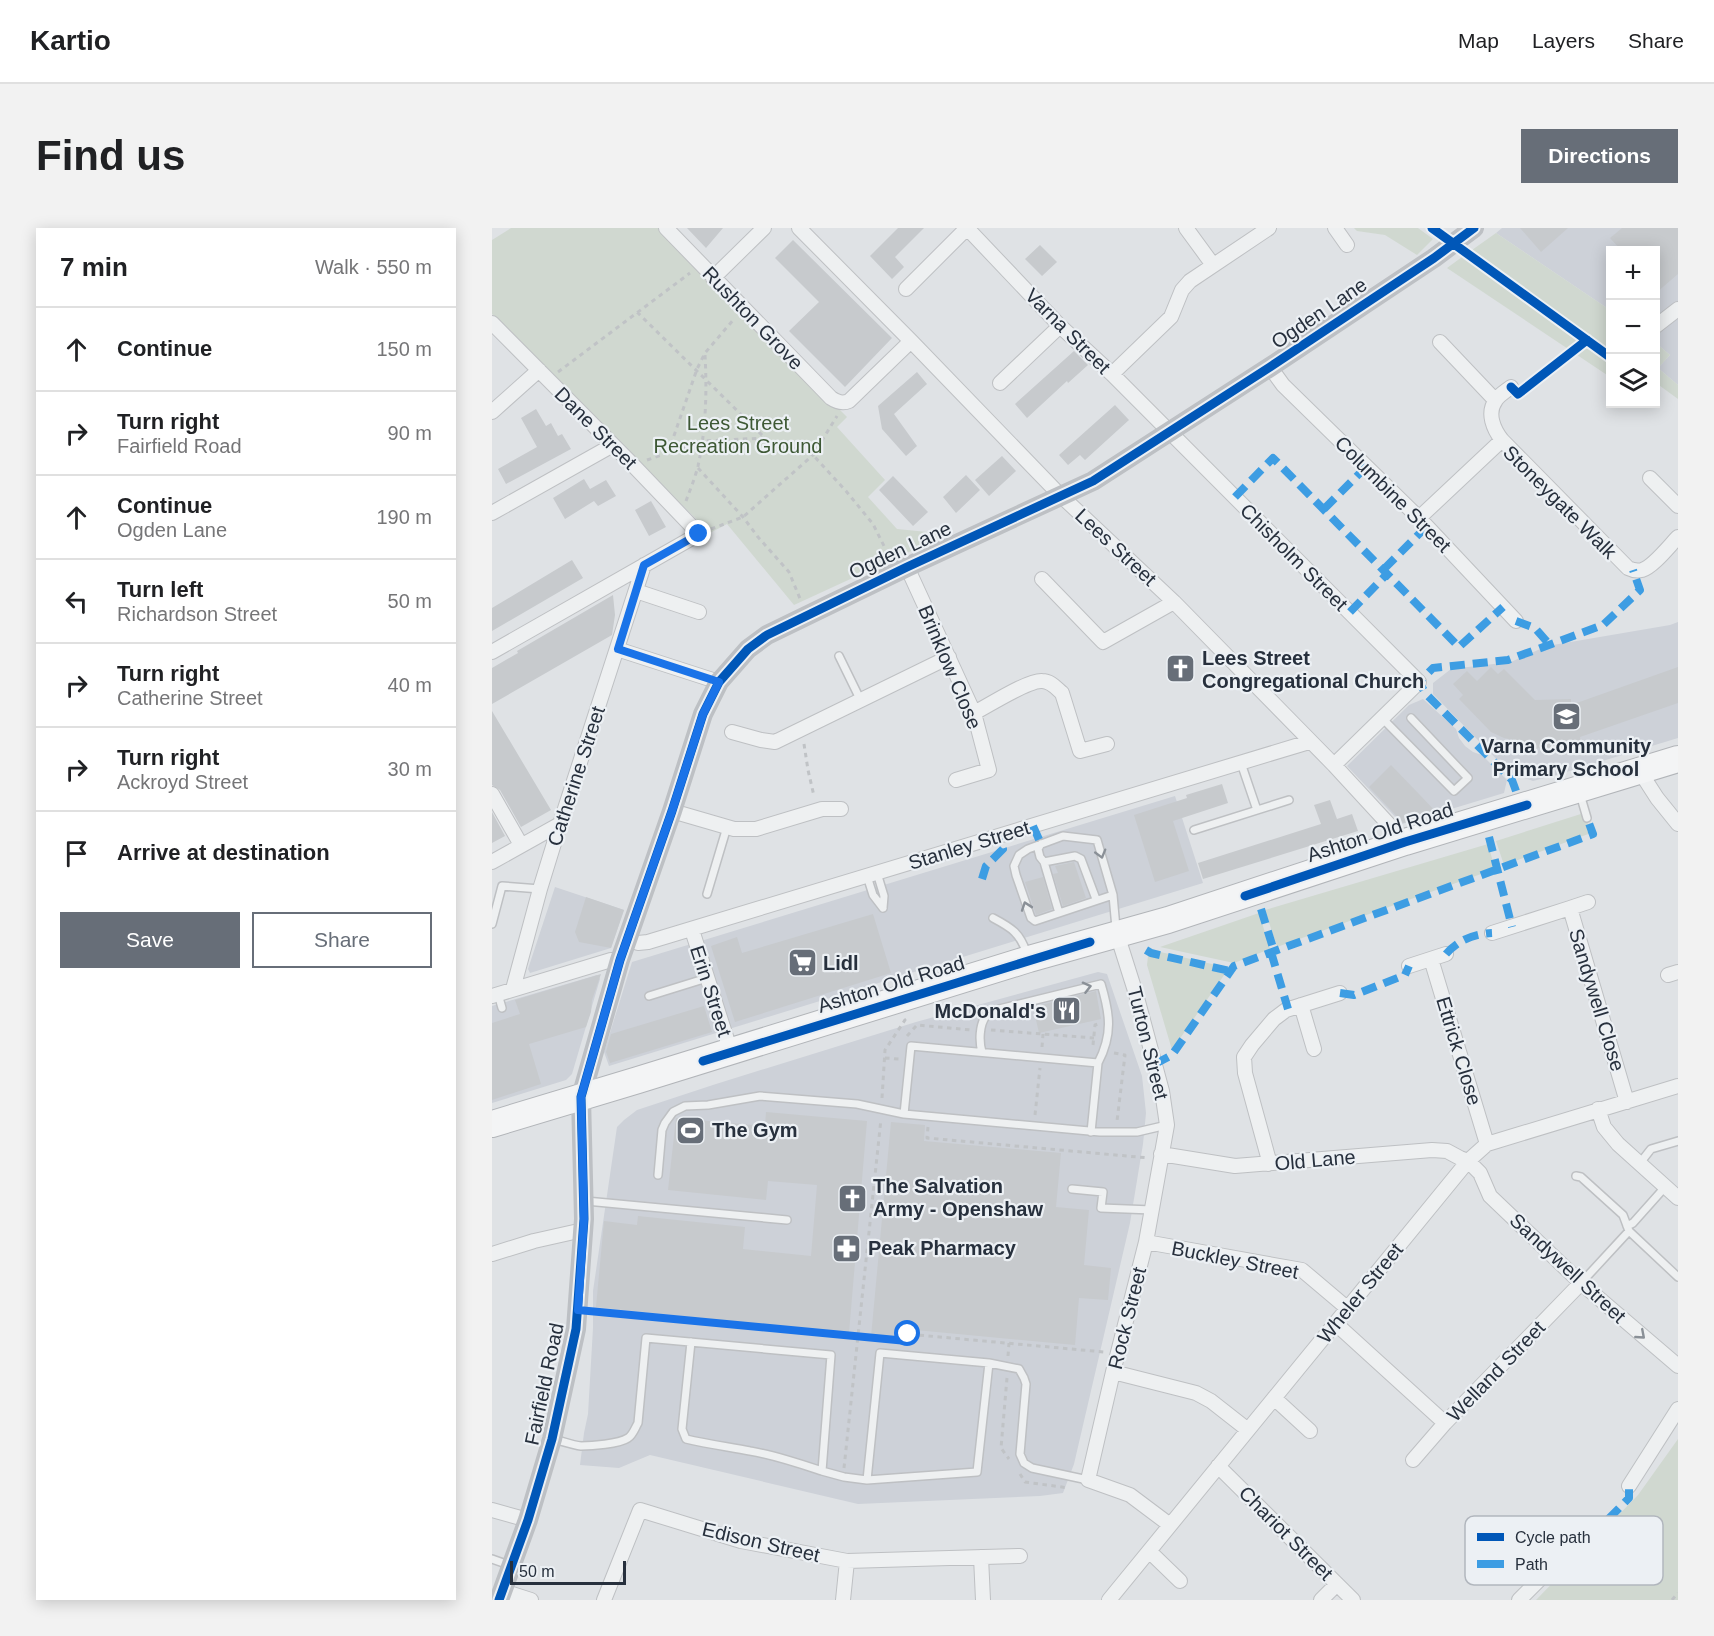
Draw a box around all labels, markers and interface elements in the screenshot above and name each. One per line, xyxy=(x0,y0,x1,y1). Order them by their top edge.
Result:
text: Kartio xyxy=(30,25,111,56)
text: Map xyxy=(1458,29,1499,52)
text: Layers xyxy=(1532,29,1595,52)
text: Share xyxy=(1628,29,1684,52)
button: Directions xyxy=(1521,129,1678,183)
text: Find us xyxy=(36,132,185,179)
map controls xyxy=(1606,246,1660,408)
button: + xyxy=(1606,246,1660,300)
text: 7 min xyxy=(60,252,128,282)
text: Walk · 550 m xyxy=(315,256,432,278)
street label: Rushton Grove xyxy=(698,262,808,374)
street label: Ogden Lane xyxy=(1267,273,1371,353)
street label: Varna Street xyxy=(1021,284,1115,378)
button: − xyxy=(1606,300,1660,354)
icon: ahead xyxy=(60,333,93,366)
text: Continue xyxy=(117,336,212,361)
text: 150 m xyxy=(376,338,432,360)
button: layers xyxy=(1606,354,1660,408)
street label: Dane Street xyxy=(550,382,642,474)
text: Turn right xyxy=(117,409,219,434)
park label: Lees Street Recreation Ground xyxy=(654,412,822,457)
icon: right xyxy=(60,417,93,450)
text: 90 m xyxy=(388,422,432,444)
street label: Columbine Street xyxy=(1331,432,1456,557)
text: Fairfield Road xyxy=(117,435,242,457)
street label: Stoneygate Walk xyxy=(1499,441,1622,564)
text: Continue xyxy=(117,493,212,518)
street label: Chisholm Street xyxy=(1236,499,1352,615)
icon: ahead xyxy=(60,501,93,534)
street label: Lees Street xyxy=(1071,504,1161,590)
text: 190 m xyxy=(376,506,432,528)
street label: Ogden Lane xyxy=(845,517,955,583)
text: Ogden Lane xyxy=(117,519,227,541)
route end xyxy=(685,520,711,546)
text: Turn left xyxy=(117,577,203,602)
icon: left xyxy=(60,585,93,618)
text: 50 m xyxy=(388,590,432,612)
street label: Brinklow Close xyxy=(914,602,986,732)
text: Richardson Street xyxy=(117,603,277,625)
place label: Lees Street Congregational Church xyxy=(1202,647,1424,692)
church icon: Lees Street Congregational Church xyxy=(1165,653,1197,685)
text: Turn right xyxy=(117,661,219,686)
icon: right xyxy=(60,669,93,702)
text: 40 m xyxy=(388,674,432,696)
text: Catherine Street xyxy=(117,687,263,709)
school or university icon: Varna Community Primary School xyxy=(1550,700,1582,732)
street label: Catherine Street xyxy=(543,703,609,849)
place label: Varna Community Primary School xyxy=(1481,735,1652,780)
text: Turn right xyxy=(117,745,219,770)
icon: right xyxy=(60,753,93,786)
text: 30 m xyxy=(388,758,432,780)
text: Ackroyd Street xyxy=(117,771,248,793)
street label: Ashton Old Road xyxy=(1304,798,1456,866)
street label: Stanley Street xyxy=(906,816,1033,874)
icon: arrive xyxy=(60,837,93,870)
text: Arrive at destination xyxy=(117,840,330,865)
one-way arrow xyxy=(1094,848,1106,859)
one-way arrow xyxy=(1021,901,1034,912)
button: Save xyxy=(60,912,240,968)
button: Share xyxy=(252,912,432,968)
street label: Sandywell Close xyxy=(1565,926,1629,1074)
street label: Erin Street xyxy=(686,943,736,1040)
supermarket icon: Lidl xyxy=(786,947,818,979)
street label: Ashton Old Road xyxy=(815,951,967,1017)
place label: Lidl xyxy=(823,952,859,974)
one-way arrow xyxy=(1081,982,1091,995)
street label: Turton Street xyxy=(1123,984,1173,1102)
street label: Ettrick Close xyxy=(1432,994,1486,1108)
restaurant icon: McDonald's xyxy=(1051,995,1083,1027)
place label: McDonald's xyxy=(935,1000,1046,1022)
sports icon: The Gym xyxy=(675,1114,707,1146)
place label: The Gym xyxy=(712,1119,798,1141)
street label: Old Lane xyxy=(1274,1146,1356,1174)
place label: The Salvation Army - Openshaw xyxy=(873,1175,1043,1220)
church icon: The Salvation Army - Openshaw xyxy=(836,1182,868,1214)
street label: Sandywell Street xyxy=(1506,1209,1631,1328)
pharmacy icon: Peak Pharmacy xyxy=(831,1232,863,1264)
place label: Peak Pharmacy xyxy=(868,1237,1017,1259)
street label: Buckley Street xyxy=(1170,1237,1301,1283)
street label: Wheler Street xyxy=(1313,1238,1407,1347)
street label: Rock Street xyxy=(1104,1264,1150,1371)
street label: Welland Street xyxy=(1443,1316,1550,1426)
route start xyxy=(894,1320,920,1346)
street label: Fairfield Road xyxy=(520,1321,568,1447)
one-way arrow xyxy=(1634,1328,1645,1339)
street label: Chariot Street xyxy=(1235,1482,1338,1585)
legend xyxy=(1465,1516,1663,1585)
street label: Edison Street xyxy=(700,1518,822,1566)
text: Cycle path xyxy=(1515,1529,1591,1546)
text: Path xyxy=(1515,1556,1548,1573)
scale bar xyxy=(510,1558,626,1586)
text: 50 m xyxy=(519,1563,555,1580)

